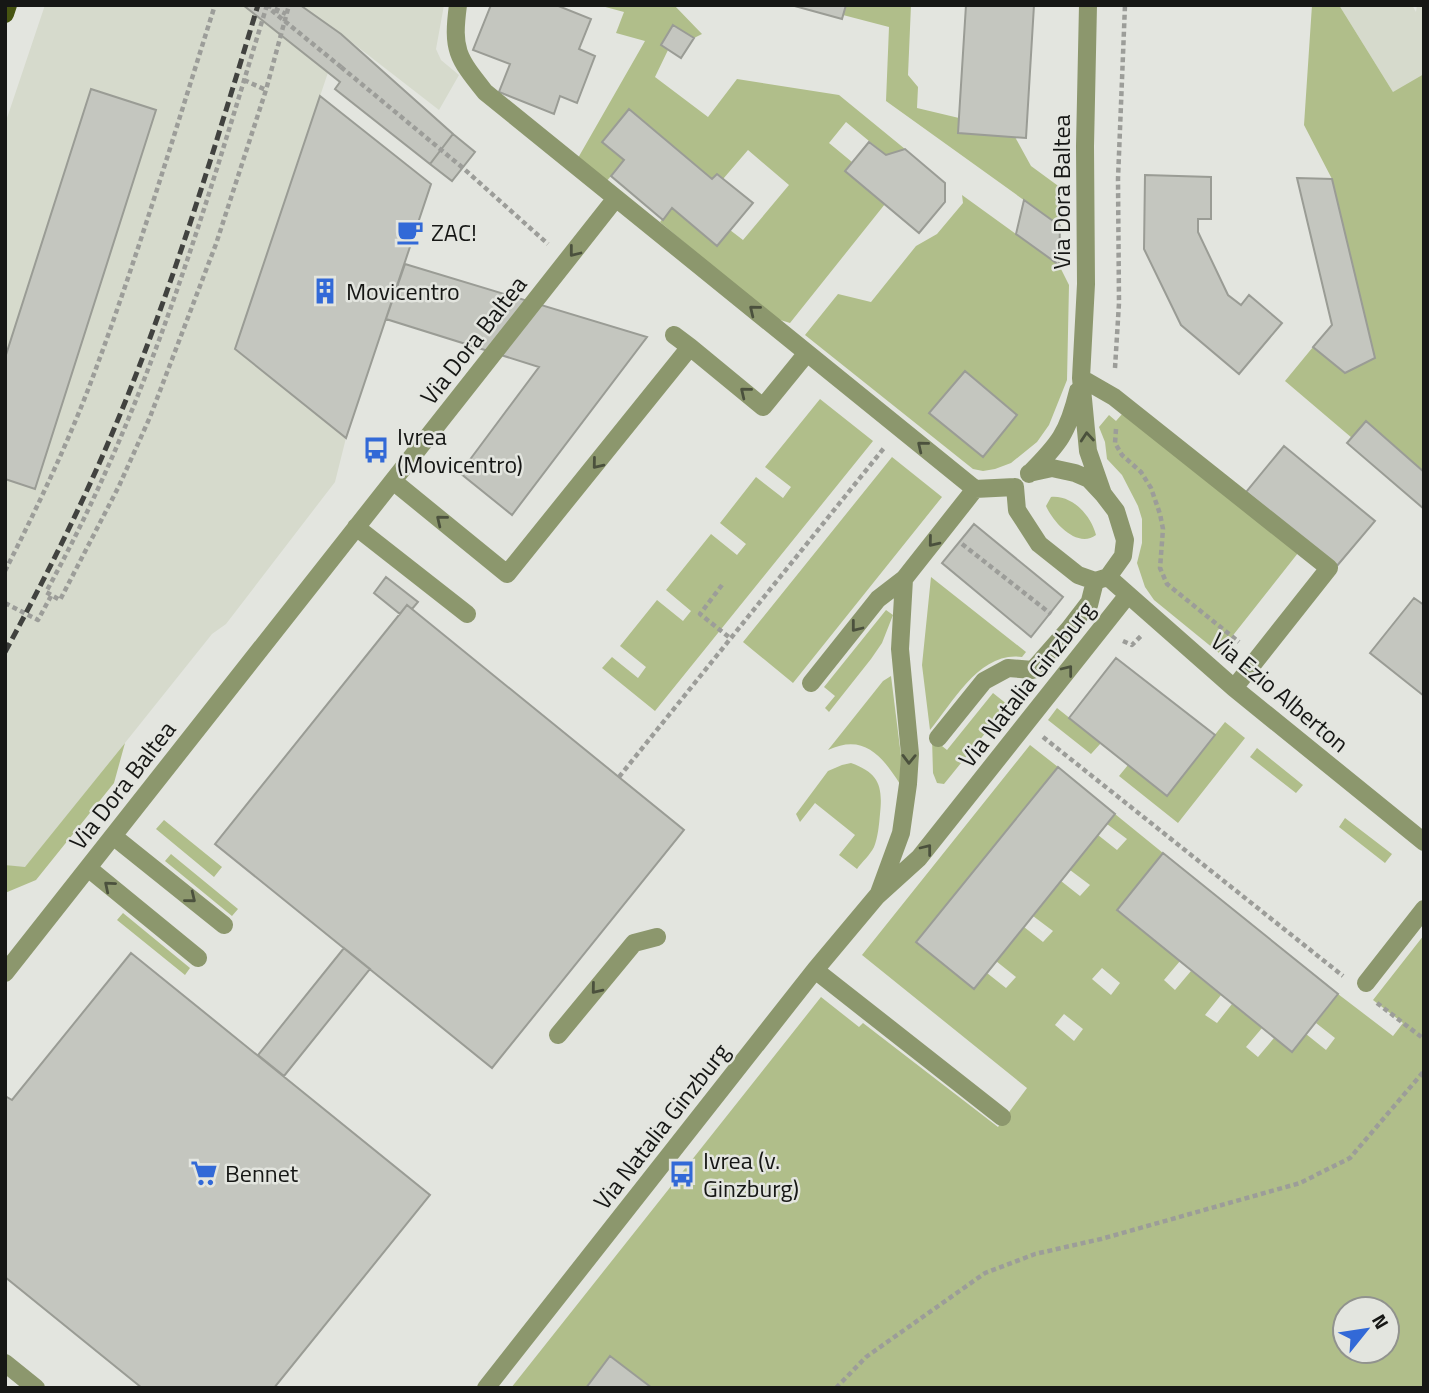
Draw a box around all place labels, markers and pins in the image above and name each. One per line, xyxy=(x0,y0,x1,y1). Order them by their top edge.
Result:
place label: ZAC! xyxy=(431,214,477,250)
cafe icon: ZAC! xyxy=(395,217,425,247)
place label: Movicentro xyxy=(346,273,460,309)
building icon: Movicentro xyxy=(310,276,340,306)
place label: Ivrea (Movicentro) xyxy=(397,418,523,482)
bus stop icon: Ivrea (Movicentro) xyxy=(361,435,391,465)
place label: Ivrea (v. Ginzburg) xyxy=(703,1142,799,1206)
place label: Bennet xyxy=(225,1155,299,1191)
supermarket icon: Bennet xyxy=(189,1158,219,1188)
bus stop icon: Ivrea (v. Ginzburg) xyxy=(667,1159,697,1189)

